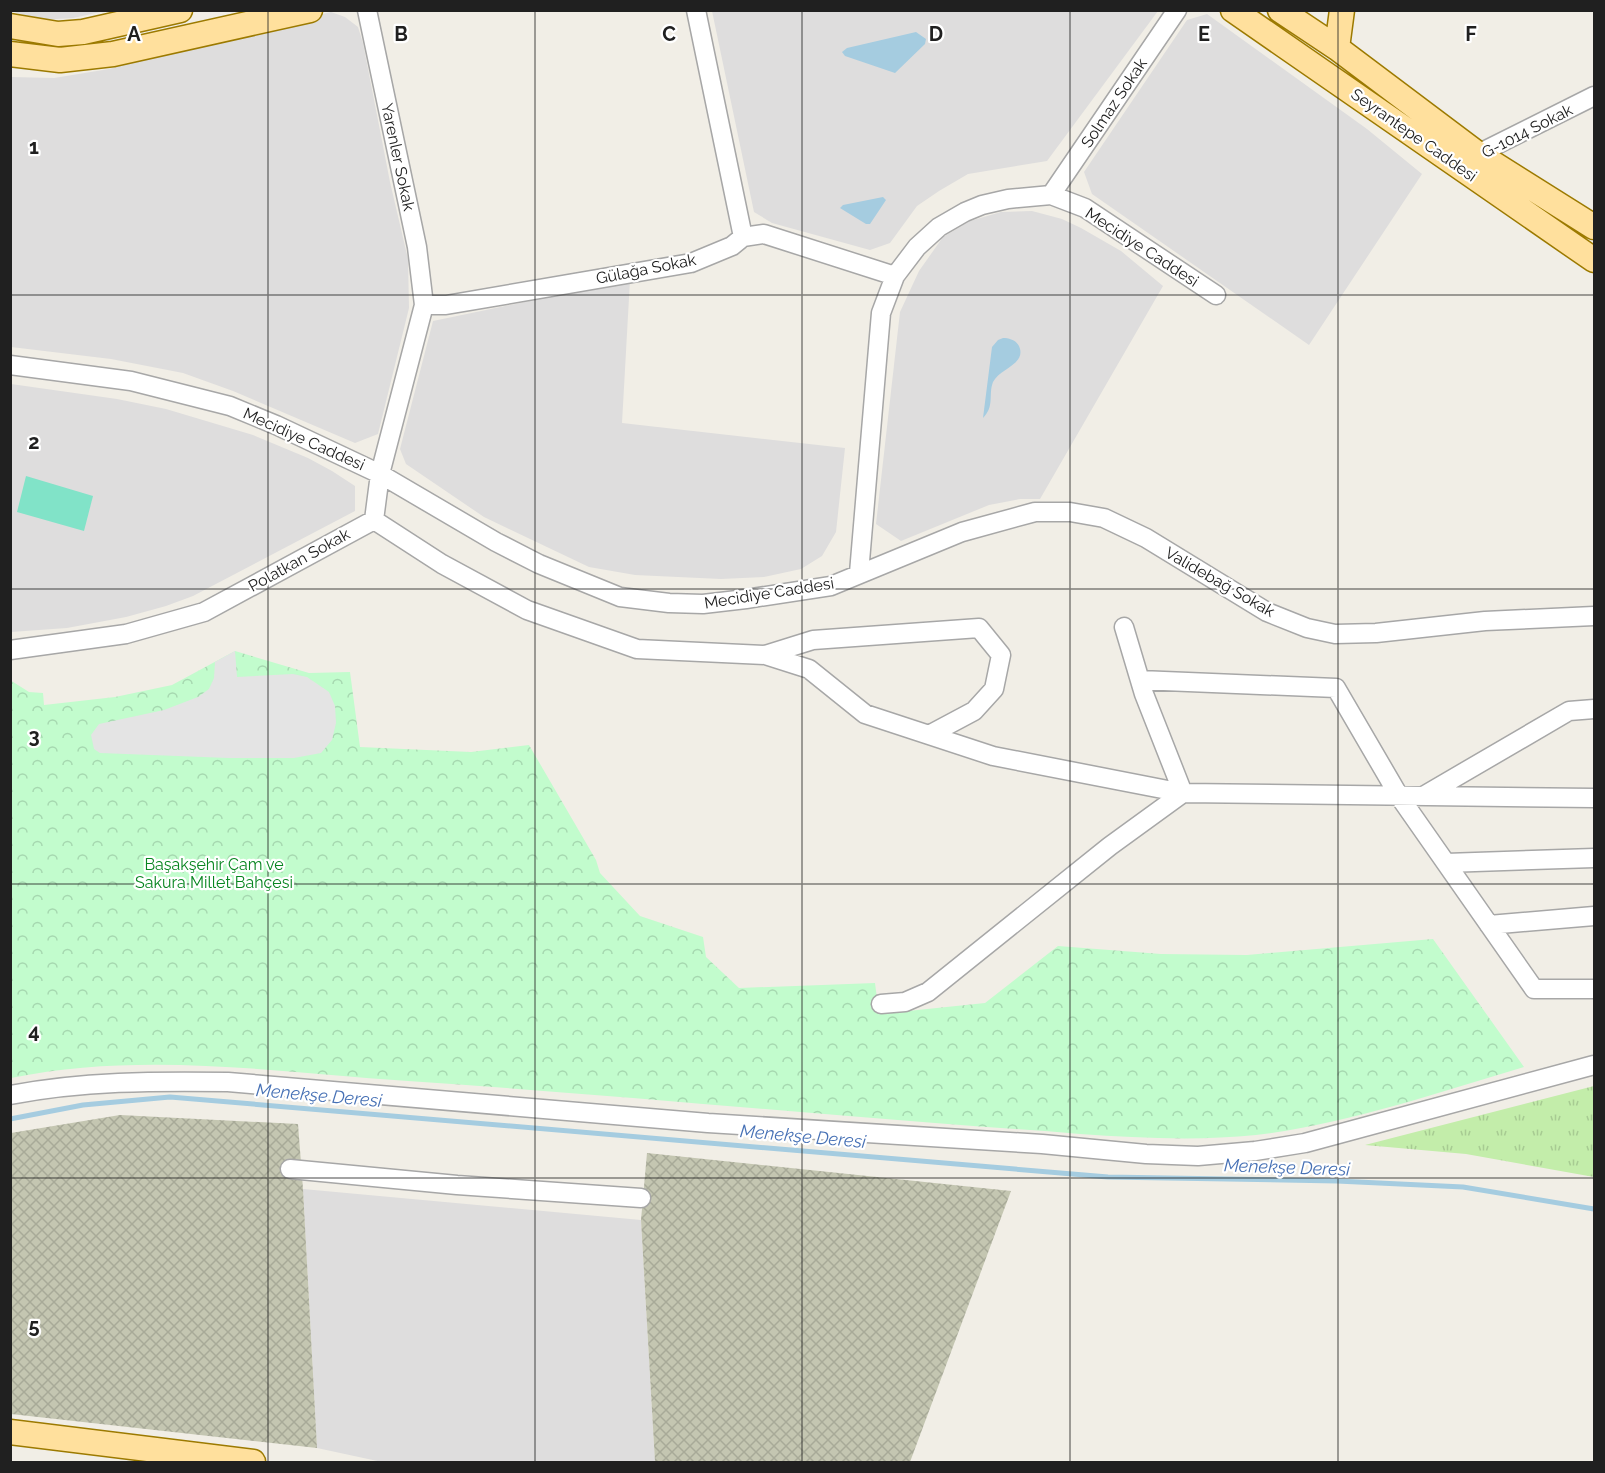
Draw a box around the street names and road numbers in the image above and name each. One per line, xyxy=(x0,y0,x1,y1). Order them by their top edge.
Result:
street label: Solmaz Sokak xyxy=(1077,54,1151,151)
street label: Seyrantepe Caddesi xyxy=(1347,84,1481,186)
street label: G-1014 Sokak xyxy=(1478,100,1576,162)
street label: Yarenler Sokak xyxy=(377,101,419,213)
street label: Mecidiye Caddesi xyxy=(1082,203,1202,291)
street label: Gülağa Sokak xyxy=(594,250,698,288)
street label: Mecidiye Caddesi xyxy=(240,404,368,474)
street label: Polatkan Sokak xyxy=(245,524,354,596)
street label: Validebağ Sokak xyxy=(1162,543,1279,621)
street label: Mecidiye Caddesi xyxy=(703,573,835,613)

